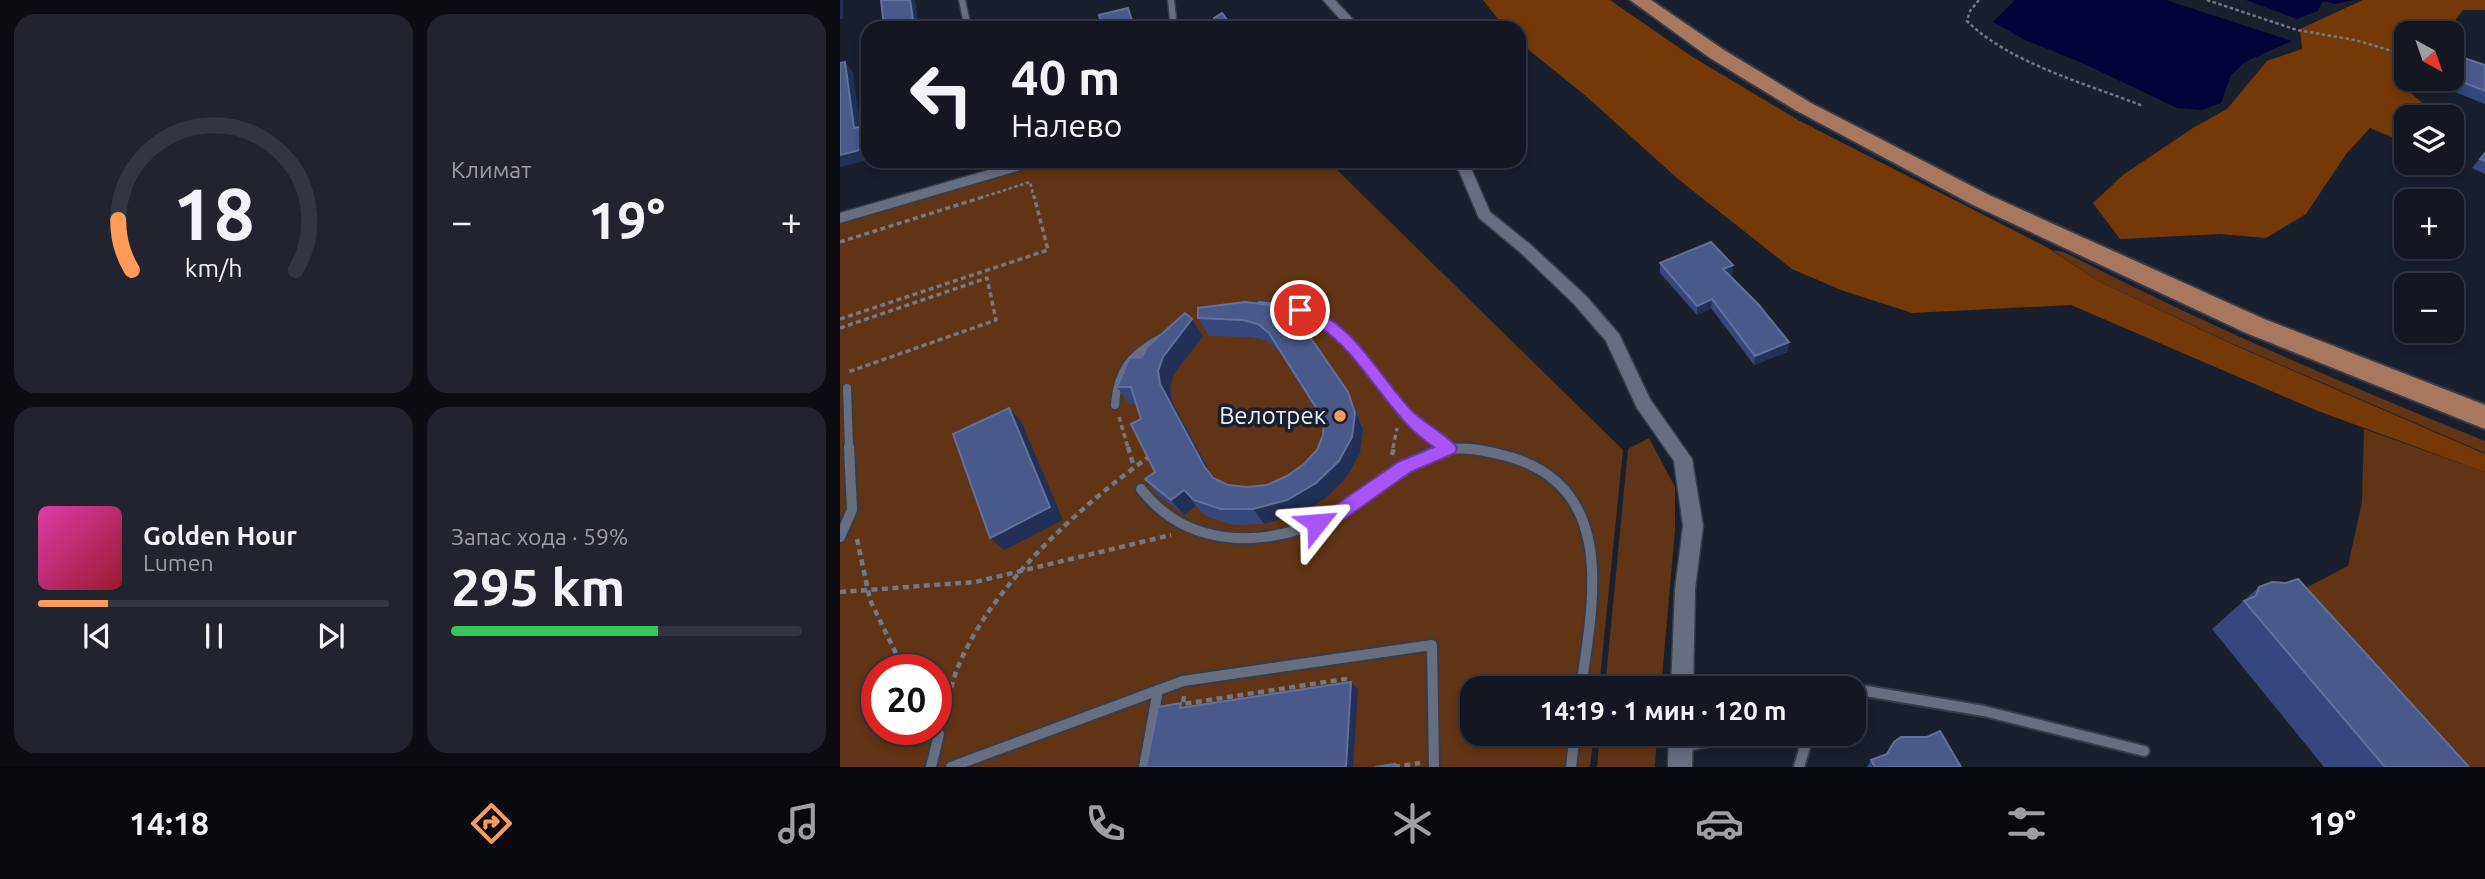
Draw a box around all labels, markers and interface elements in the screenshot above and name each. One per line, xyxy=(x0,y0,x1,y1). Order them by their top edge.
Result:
north arrow xyxy=(2394,21,2464,91)
map controls xyxy=(2394,21,2464,343)
icon: left xyxy=(896,49,987,140)
text: 40 m xyxy=(1011,49,1120,104)
button: layers xyxy=(2394,105,2464,175)
text: Налево xyxy=(1011,107,1123,143)
text: Климат xyxy=(451,157,531,182)
text: 18 xyxy=(172,172,255,254)
button: + xyxy=(2394,189,2464,259)
text: 19° xyxy=(588,191,665,249)
text: − xyxy=(451,200,472,242)
text: + xyxy=(781,200,802,242)
text: km/h xyxy=(185,253,242,281)
button: − xyxy=(2394,273,2464,343)
pin xyxy=(1270,280,1330,340)
icon: arrive xyxy=(1281,291,1319,329)
place label: Велотрек xyxy=(1219,402,1326,429)
marker: Велотрек xyxy=(1332,408,1348,424)
position arrow xyxy=(1280,486,1354,560)
text: Golden Hour xyxy=(143,521,297,550)
text: Запас хода · 59% xyxy=(451,524,628,549)
text: Lumen xyxy=(143,550,214,575)
text: 295 km xyxy=(451,558,625,616)
icon: previous xyxy=(78,617,116,655)
icon: pause xyxy=(195,617,233,655)
icon: next xyxy=(312,617,350,655)
speed limit sign: 20 xyxy=(861,654,952,745)
text: 14:19 · 1 мин · 120 m xyxy=(1540,696,1786,725)
icon: directions xyxy=(467,799,516,848)
icon: music xyxy=(774,799,823,848)
icon: phone xyxy=(1081,799,1130,848)
icon: climate xyxy=(1388,799,1437,848)
icon: car xyxy=(1695,799,1744,848)
icon: filters xyxy=(2002,799,2051,848)
text: 14:18 xyxy=(129,805,209,841)
text: 19° xyxy=(2309,805,2356,841)

